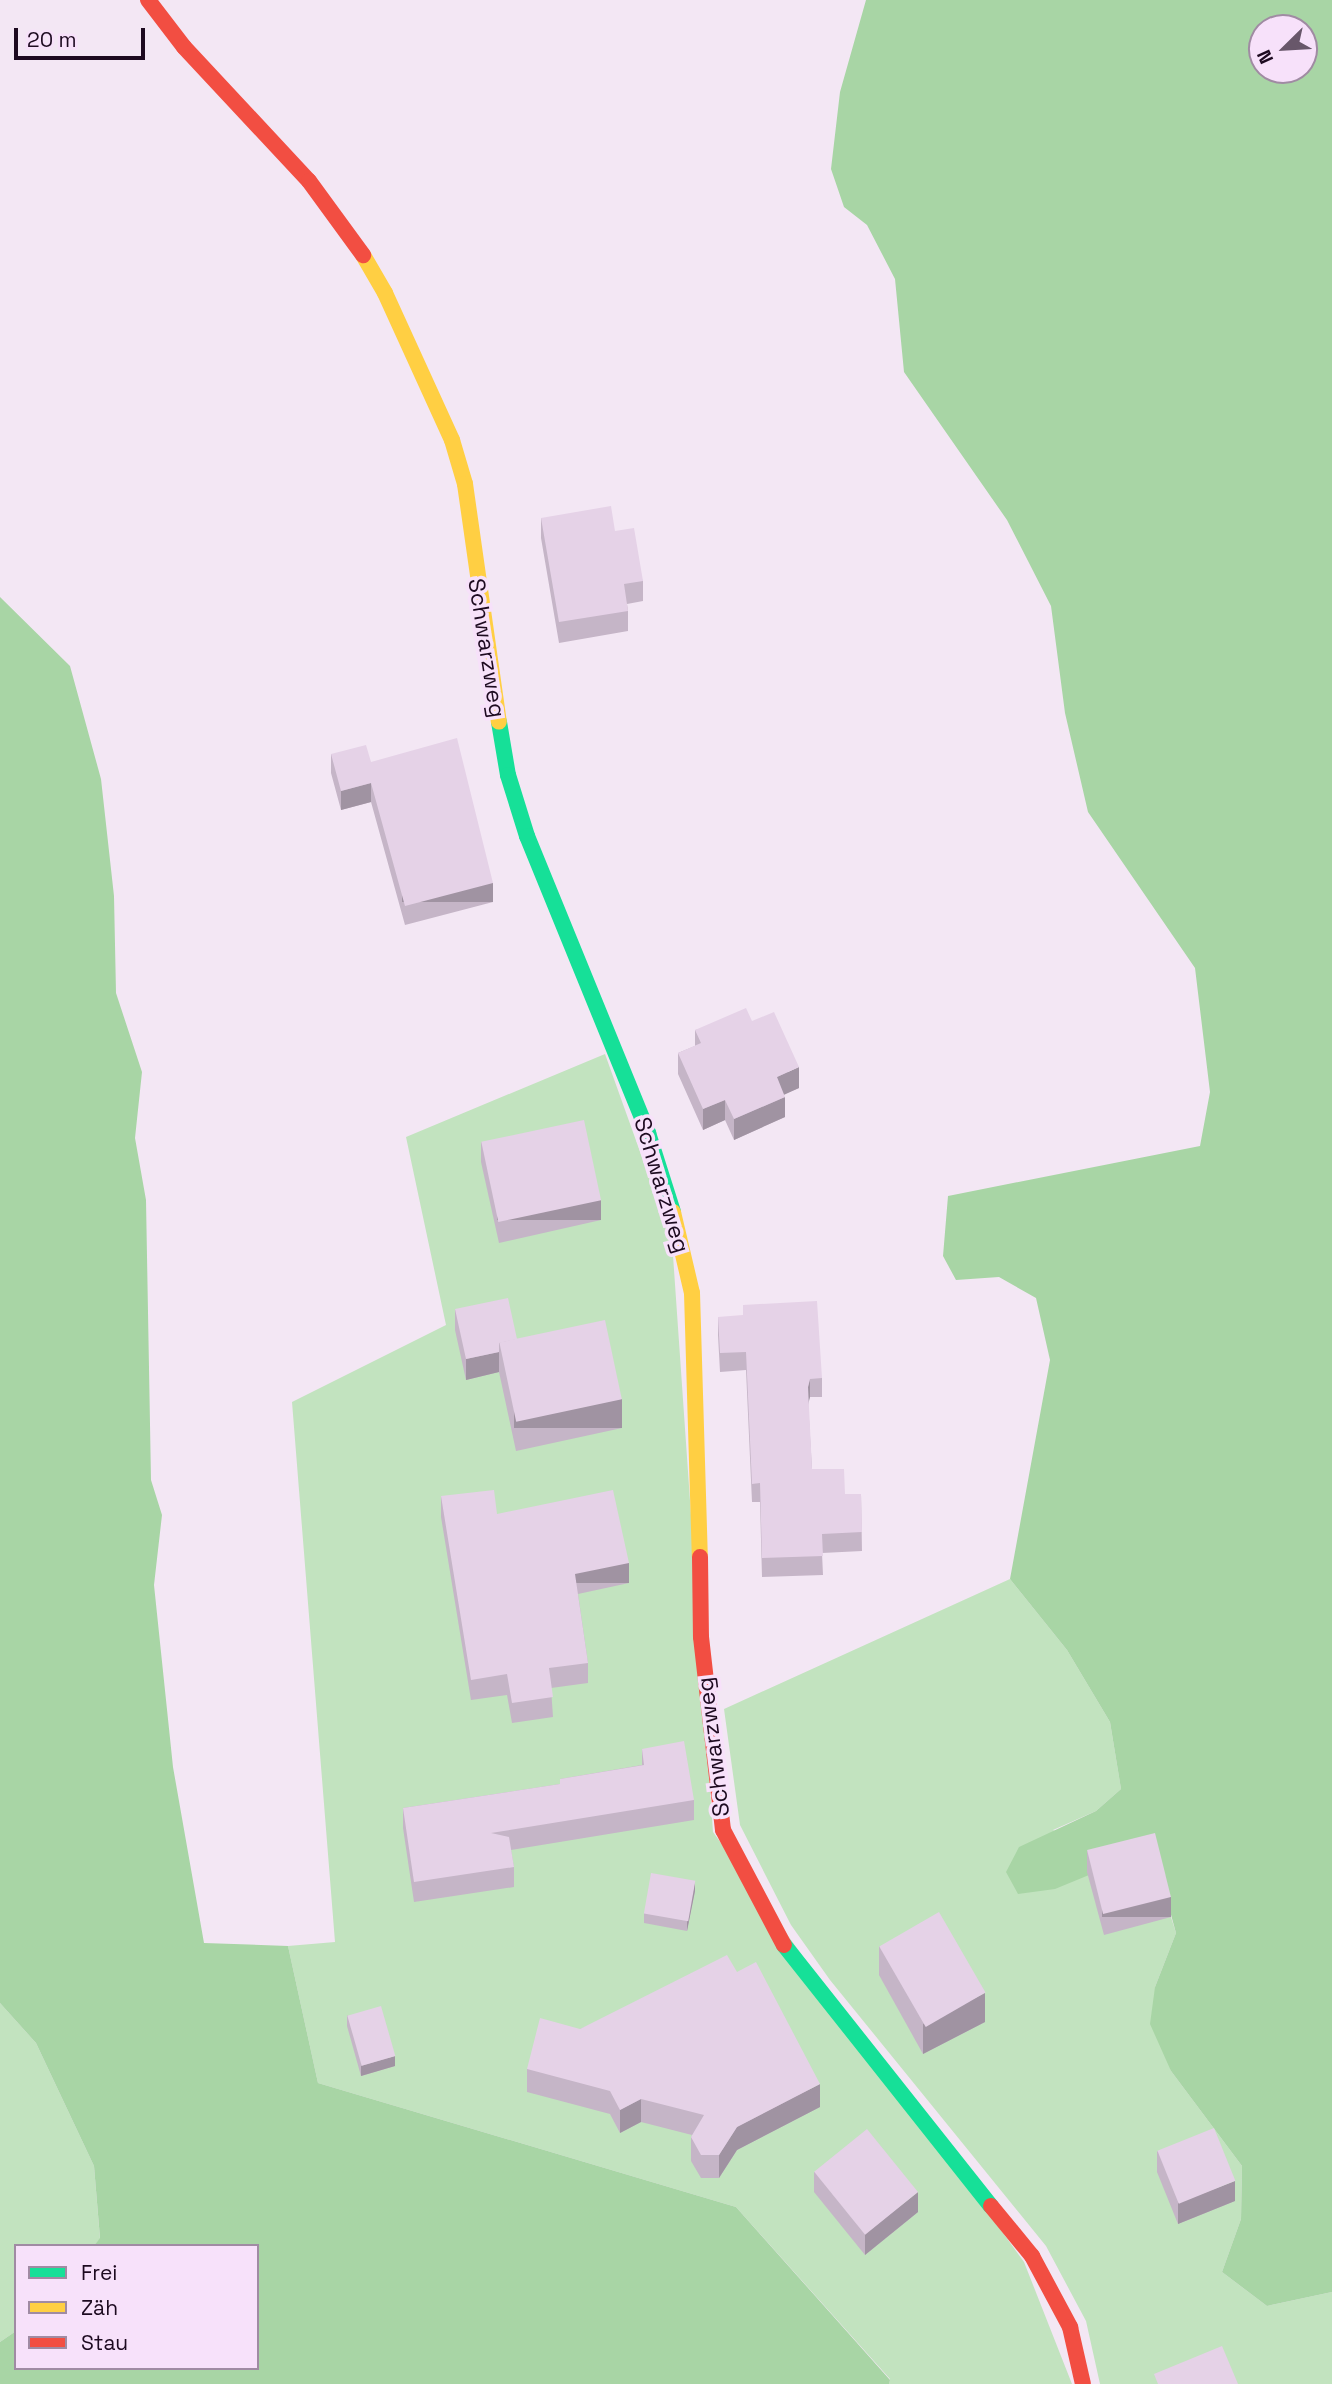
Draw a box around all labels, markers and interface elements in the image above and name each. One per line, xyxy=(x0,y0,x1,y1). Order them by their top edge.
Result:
scale bar xyxy=(18,14,149,58)
north arrow xyxy=(1248,14,1318,84)
text: 20 m xyxy=(27,26,77,53)
text: N xyxy=(1251,46,1279,68)
street label: Schwarzweg xyxy=(462,576,512,720)
street label: Schwarzweg xyxy=(628,1114,696,1256)
street label: Schwarzweg xyxy=(691,1676,735,1818)
legend xyxy=(14,2244,259,2370)
text: Frei xyxy=(81,2259,117,2286)
text: Zäh xyxy=(81,2294,118,2321)
text: Stau xyxy=(81,2329,128,2356)

